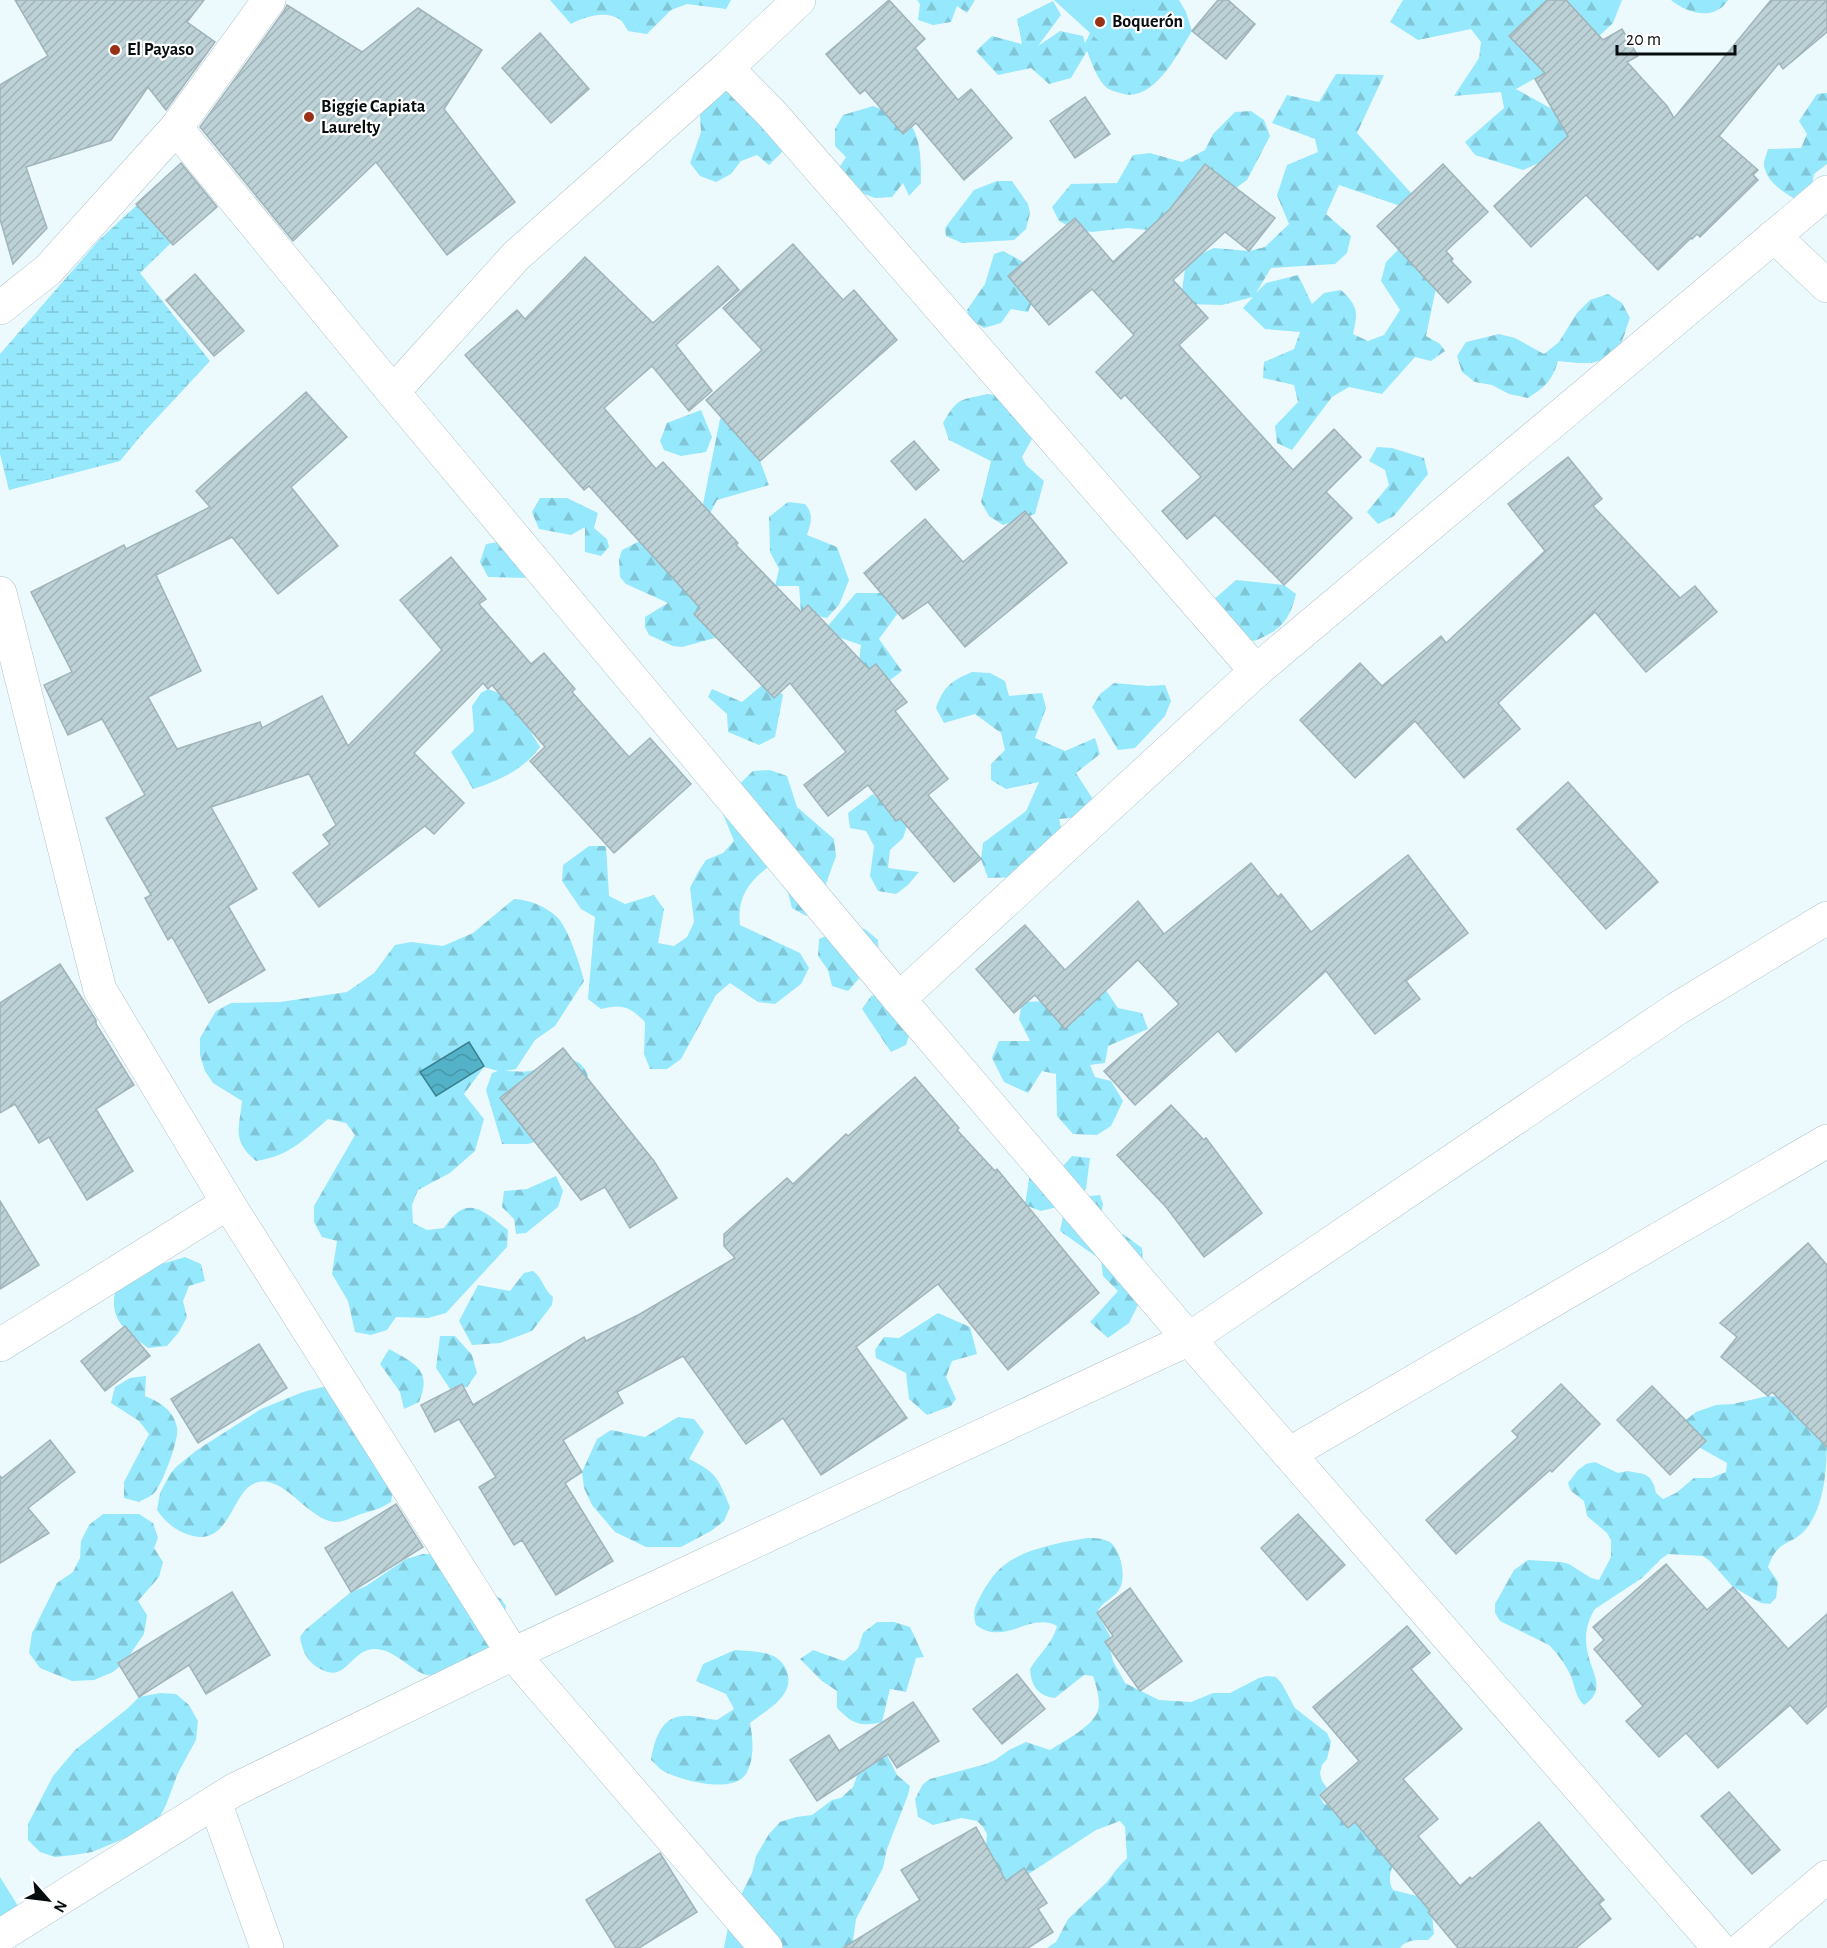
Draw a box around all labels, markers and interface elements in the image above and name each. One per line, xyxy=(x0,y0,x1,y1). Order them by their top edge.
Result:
place label: Boquerón xyxy=(1112,13,1183,31)
marker: Boquerón xyxy=(1093,15,1107,29)
scale bar xyxy=(1617,18,1736,56)
text: 20 m xyxy=(1626,31,1661,49)
place label: El Payaso xyxy=(127,41,194,59)
marker: El Payaso xyxy=(108,43,122,57)
place label: Biggie Capiata Laurelty xyxy=(321,98,426,137)
marker: Biggie Capiata Laurelty xyxy=(302,110,316,124)
north arrow xyxy=(18,1870,78,1930)
text: N xyxy=(51,1898,70,1915)

